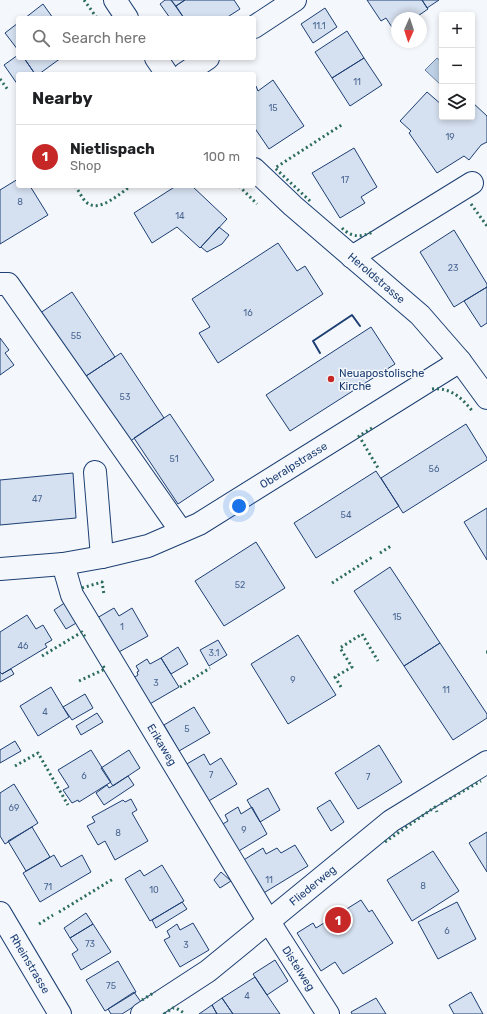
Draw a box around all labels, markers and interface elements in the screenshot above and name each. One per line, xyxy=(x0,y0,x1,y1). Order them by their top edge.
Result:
north arrow xyxy=(391,12,427,48)
map controls xyxy=(439,12,475,120)
button: + xyxy=(439,12,475,48)
search box xyxy=(16,16,256,60)
house number: 11.1 xyxy=(312,21,326,31)
icon: search xyxy=(30,27,52,49)
text: Search here xyxy=(62,29,146,47)
button: − xyxy=(439,48,475,84)
house number: 11 xyxy=(353,77,361,87)
button: layers xyxy=(439,84,475,120)
text: Nearby xyxy=(32,88,93,108)
house number: 15 xyxy=(268,103,278,113)
house number: 19 xyxy=(445,132,455,142)
text: Nietlispach xyxy=(70,140,155,158)
text: 1 xyxy=(42,149,48,164)
text: 100 m xyxy=(203,149,240,164)
text: Shop xyxy=(70,158,101,173)
house number: 17 xyxy=(341,175,350,185)
house number: 8 xyxy=(17,197,23,207)
house number: 14 xyxy=(175,211,185,221)
street label: Heroldstrasse xyxy=(345,250,408,306)
house number: 23 xyxy=(448,263,458,273)
house number: 16 xyxy=(243,308,253,318)
house number: 55 xyxy=(71,331,81,341)
place label: Neuapostolische Kirche xyxy=(339,367,424,393)
marker: Neuapostolische Kirche xyxy=(326,374,336,384)
house number: 53 xyxy=(120,392,130,402)
street label: Oberalpstrasse xyxy=(257,439,330,491)
house number: 51 xyxy=(169,454,179,464)
house number: 56 xyxy=(429,464,440,474)
house number: 47 xyxy=(32,494,42,504)
your location xyxy=(229,496,249,516)
house number: 54 xyxy=(341,510,352,520)
house number: 52 xyxy=(235,580,245,590)
house number: 15 xyxy=(392,612,402,622)
house number: 1 xyxy=(120,622,124,632)
house number: 46 xyxy=(17,641,29,651)
house number: 3.1 xyxy=(209,648,220,658)
house number: 9 xyxy=(290,675,296,685)
house number: 3 xyxy=(153,678,159,688)
house number: 11 xyxy=(442,685,450,695)
house number: 4 xyxy=(42,707,48,717)
street label: Erikaweg xyxy=(145,721,180,768)
house number: 5 xyxy=(184,724,190,734)
house number: 7 xyxy=(209,770,214,780)
house number: 6 xyxy=(81,771,87,781)
house number: 7 xyxy=(366,772,371,782)
house number: 69 xyxy=(9,803,19,813)
house number: 9 xyxy=(241,825,247,835)
house number: 8 xyxy=(115,828,121,838)
street label: Fliederweg xyxy=(287,862,338,908)
house number: 11 xyxy=(265,875,273,885)
house number: 8 xyxy=(420,881,426,891)
house number: 71 xyxy=(44,882,52,892)
house number: 10 xyxy=(149,885,159,895)
pin: 1 xyxy=(325,905,351,935)
house number: 6 xyxy=(444,926,450,936)
street label: Rheinstrasse xyxy=(7,932,53,996)
house number: 73 xyxy=(85,939,95,949)
house number: 3 xyxy=(183,940,189,950)
street label: Distelweg xyxy=(280,944,318,993)
house number: 75 xyxy=(106,981,116,991)
house number: 4 xyxy=(244,991,250,1001)

